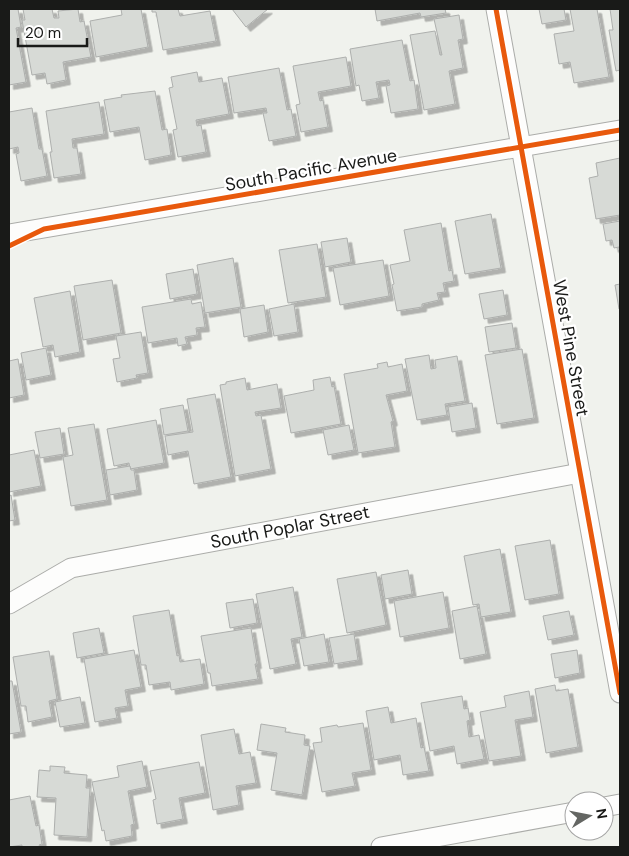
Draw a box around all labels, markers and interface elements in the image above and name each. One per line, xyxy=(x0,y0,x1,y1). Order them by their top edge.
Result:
scale bar xyxy=(18,15,86,47)
text: 20 m xyxy=(25,23,61,43)
street label: South Pacific Avenue xyxy=(223,143,399,197)
street label: West Pine Street xyxy=(547,278,595,418)
street label: South Poplar Street xyxy=(208,500,372,554)
north arrow xyxy=(564,791,614,841)
text: N xyxy=(592,807,612,820)

